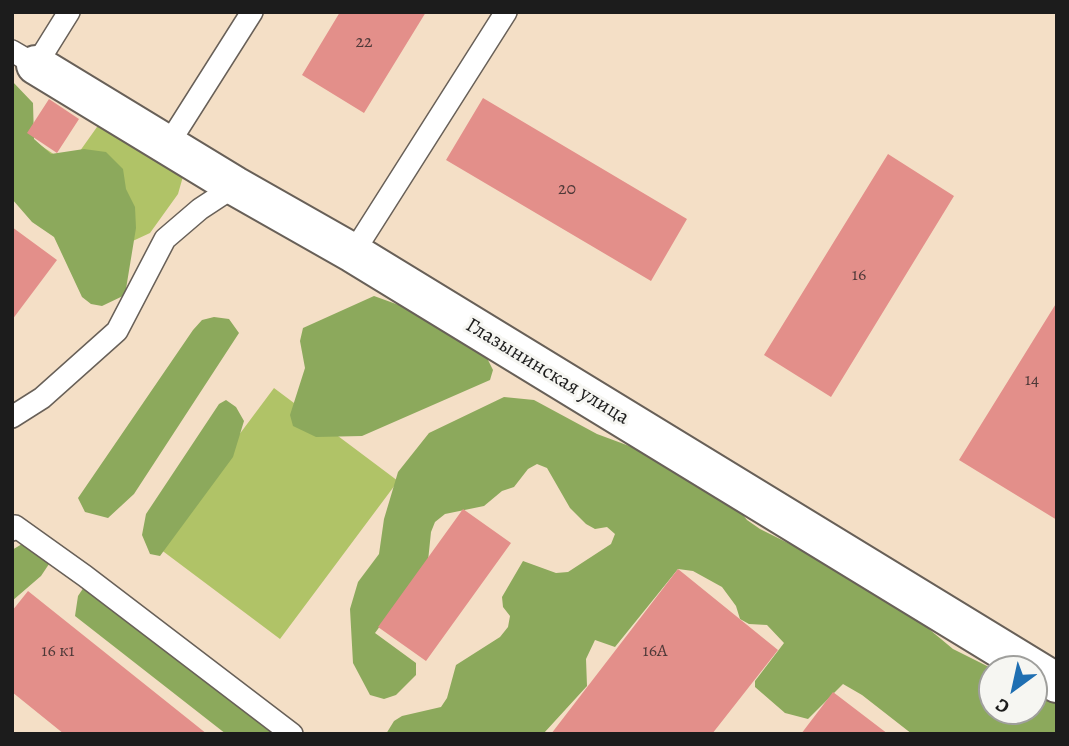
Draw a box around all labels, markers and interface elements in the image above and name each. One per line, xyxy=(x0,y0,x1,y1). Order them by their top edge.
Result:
house number: 22 xyxy=(355,32,373,54)
house number: 20 xyxy=(558,179,576,201)
house number: 16 xyxy=(852,265,866,287)
street label: Глазынинская улица xyxy=(461,313,633,431)
house number: 14 xyxy=(1025,370,1039,392)
house number: 16 к1 xyxy=(41,641,75,663)
house number: 16А xyxy=(643,641,667,663)
north arrow xyxy=(978,655,1048,725)
text: С xyxy=(991,692,1015,720)

